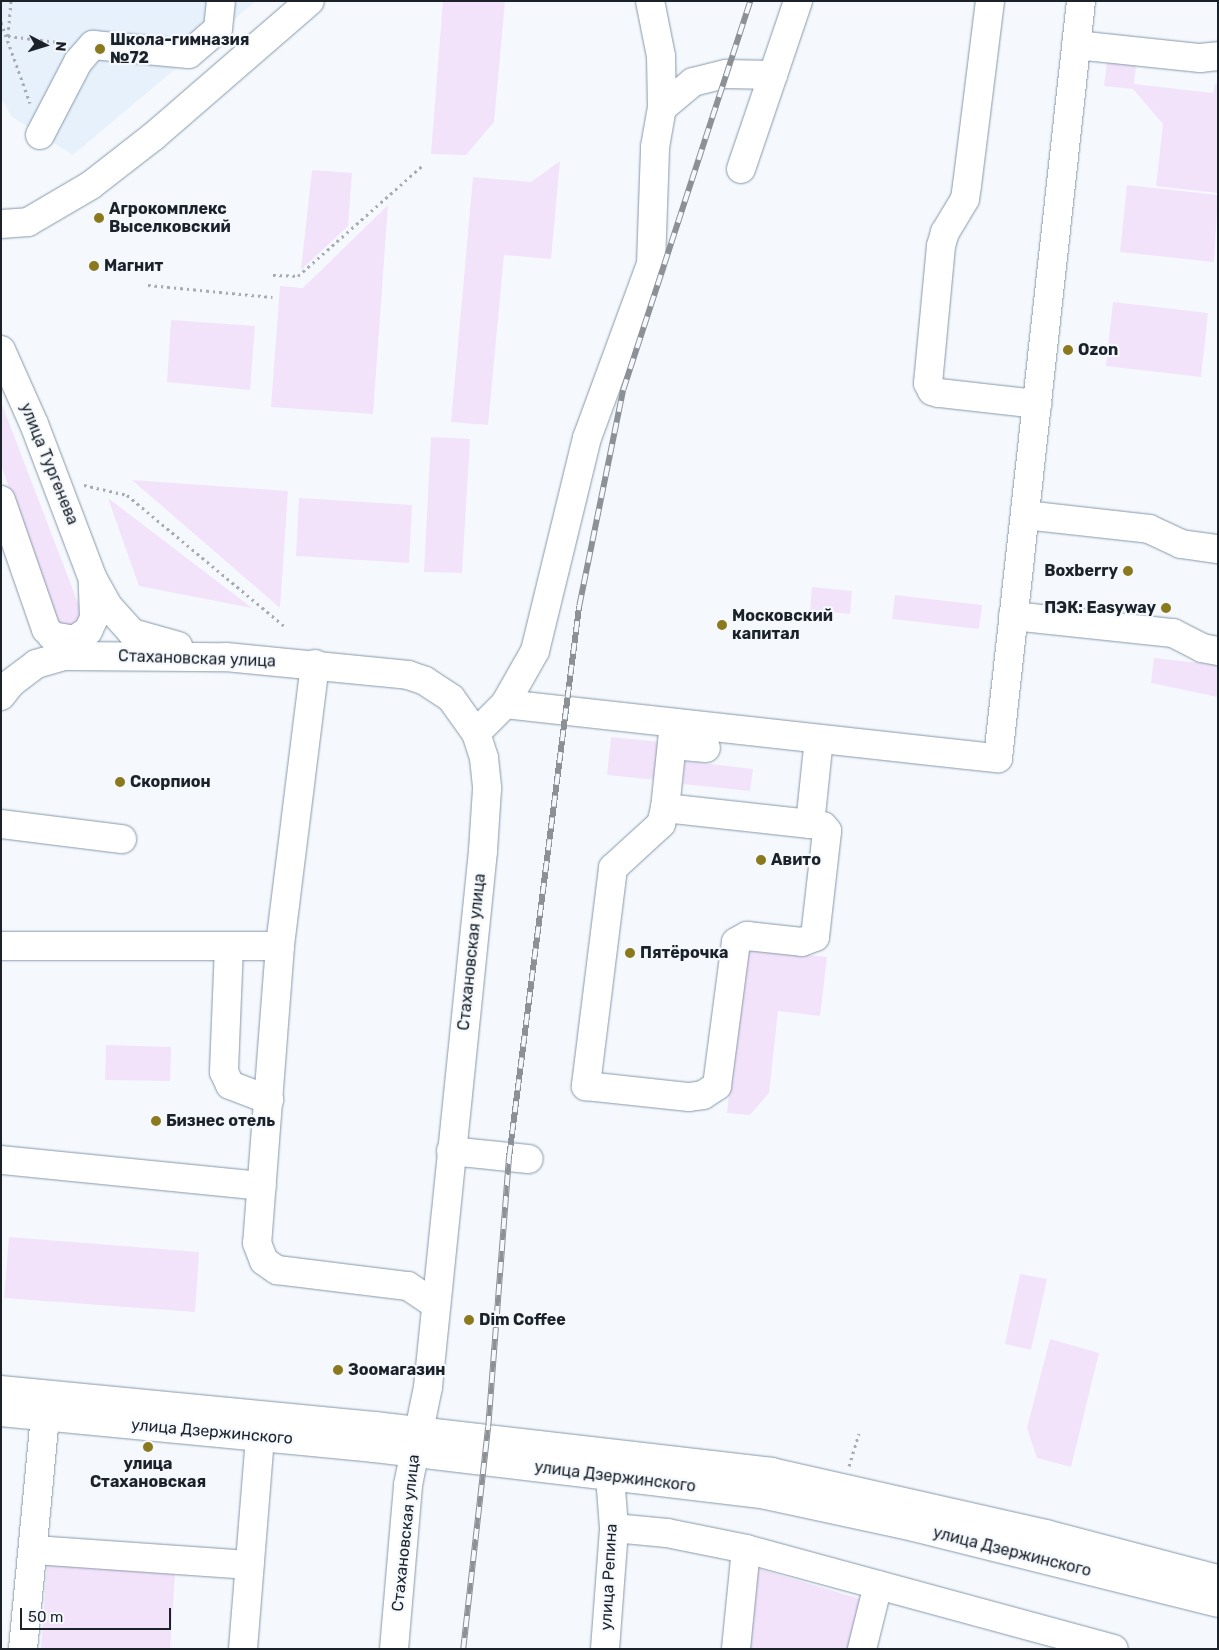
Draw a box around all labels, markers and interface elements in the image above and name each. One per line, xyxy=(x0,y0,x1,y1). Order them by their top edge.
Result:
north arrow xyxy=(20,20,70,70)
place label: Школа-гимназия №72 xyxy=(110,30,249,68)
text: N xyxy=(52,41,69,52)
marker: Школа-гимназия №72 xyxy=(94,43,106,55)
place label: Агрокомплекс Выселковский xyxy=(109,199,231,237)
marker: Агрокомплекс Выселковский xyxy=(93,212,105,224)
place label: Магнит xyxy=(104,256,163,276)
marker: Магнит xyxy=(88,260,100,272)
place label: Ozon xyxy=(1078,340,1118,360)
marker: Ozon xyxy=(1062,344,1074,356)
street label: улица Тургенева xyxy=(16,400,82,528)
place label: Boxberry xyxy=(1044,561,1118,581)
marker: Boxberry xyxy=(1122,565,1134,577)
place label: ПЭК: Easyway xyxy=(1044,598,1156,618)
marker: ПЭК: Easyway xyxy=(1160,602,1172,614)
place label: Московский капитал xyxy=(732,606,833,644)
marker: Московский капитал xyxy=(716,619,728,631)
street label: Стахановская улица xyxy=(118,647,276,671)
place label: Скорпион xyxy=(130,772,211,792)
marker: Скорпион xyxy=(114,776,126,788)
place label: Авито xyxy=(771,850,821,870)
marker: Авито xyxy=(755,854,767,866)
street label: Стахановская улица xyxy=(454,872,490,1032)
place label: Пятёрочка xyxy=(640,943,729,963)
marker: Пятёрочка xyxy=(624,947,636,959)
place label: Бизнес отель xyxy=(166,1111,275,1131)
marker: Бизнес отель xyxy=(150,1115,162,1127)
place label: Dim Coffee xyxy=(479,1310,566,1330)
marker: Dim Coffee xyxy=(463,1314,475,1326)
place label: Зоомагазин xyxy=(348,1360,445,1380)
marker: Зоомагазин xyxy=(332,1364,344,1376)
street label: улица Дзержинского xyxy=(130,1415,294,1449)
marker: улица Стахановская xyxy=(142,1441,154,1453)
street label: Стахановская улица xyxy=(388,1453,424,1613)
place label: улица Стахановская xyxy=(90,1454,206,1492)
street label: улица Дзержинского xyxy=(533,1458,697,1496)
street label: улица Репина xyxy=(597,1523,621,1631)
street label: улица Дзержинского xyxy=(931,1523,1093,1581)
scale bar xyxy=(22,1598,174,1630)
text: 50 m xyxy=(28,1608,63,1626)

